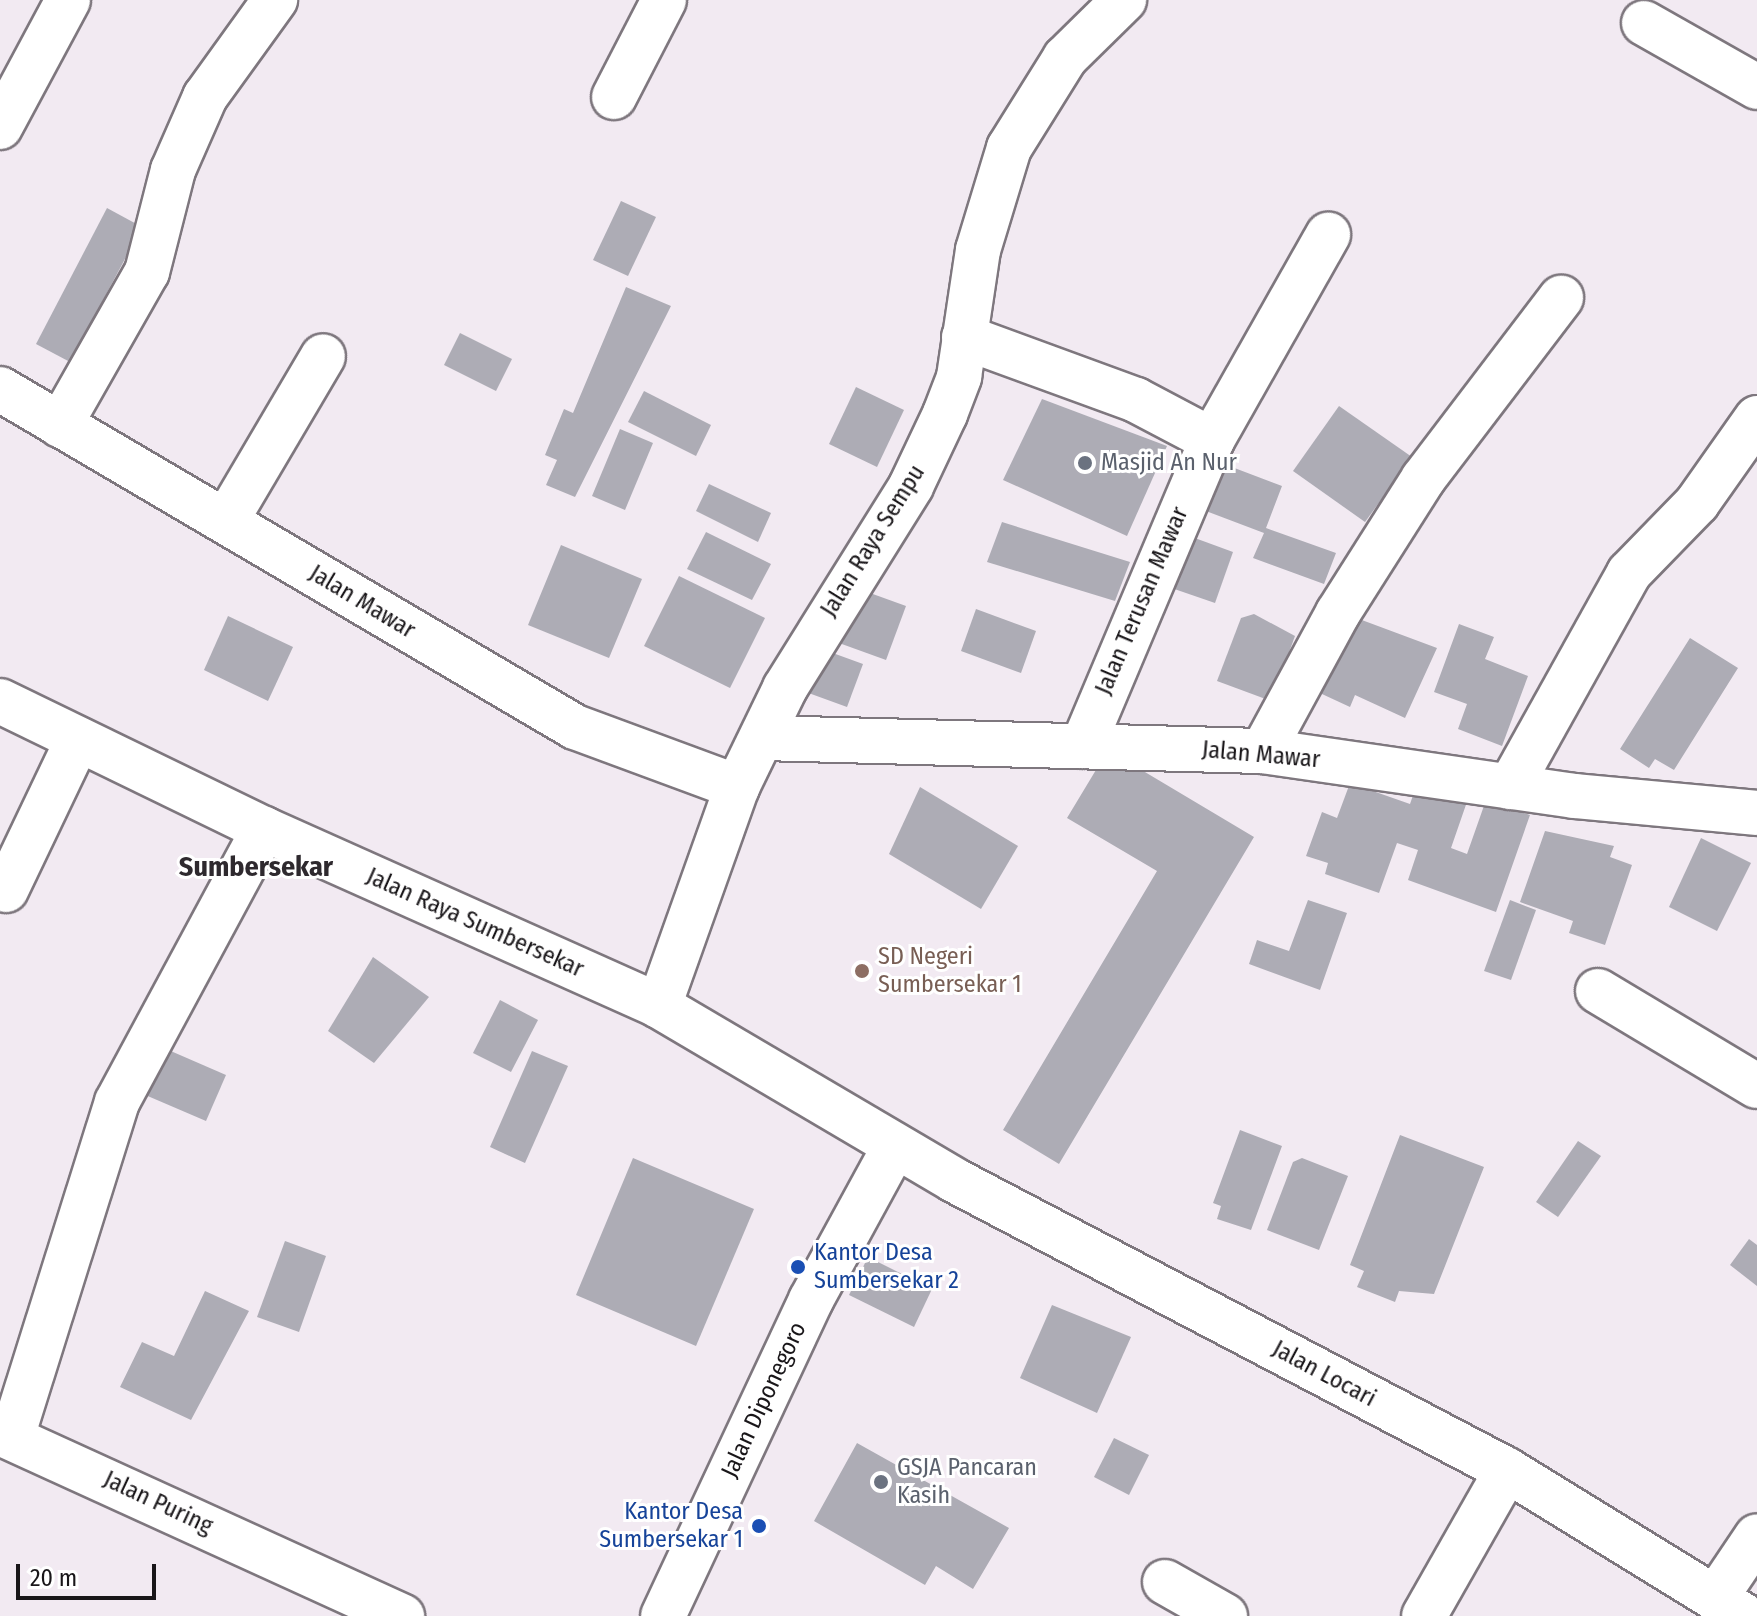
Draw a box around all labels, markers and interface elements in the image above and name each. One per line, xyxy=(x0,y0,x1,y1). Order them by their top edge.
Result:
place label: Masjid An Nur xyxy=(1101,449,1237,477)
marker: Masjid An Nur xyxy=(1076,454,1094,472)
street label: Jalan Raya Sempu xyxy=(815,460,931,622)
street label: Jalan Terusan Mawar xyxy=(1089,503,1195,699)
street label: Jalan Mawar xyxy=(304,559,420,645)
street label: Jalan Mawar xyxy=(1201,735,1321,775)
district label: Sumbersekar xyxy=(179,850,333,884)
street label: Jalan Raya Sumbersekar xyxy=(362,862,588,984)
place label: SD Negeri Sumbersekar 1 xyxy=(878,943,1022,999)
marker: SD Negeri Sumbersekar 1 xyxy=(853,962,871,980)
place label: Kantor Desa Sumbersekar 2 xyxy=(814,1239,959,1295)
marker: Kantor Desa Sumbersekar 2 xyxy=(789,1258,807,1276)
street label: Jalan Diponegoro xyxy=(715,1318,813,1482)
street label: Jalan Locari xyxy=(1267,1335,1381,1413)
place label: GSJA Pancaran Kasih xyxy=(897,1454,1037,1510)
street label: Jalan Puring xyxy=(99,1465,217,1541)
marker: GSJA Pancaran Kasih xyxy=(872,1473,890,1491)
place label: Kantor Desa Sumbersekar 1 xyxy=(599,1498,743,1554)
marker: Kantor Desa Sumbersekar 1 xyxy=(750,1517,768,1535)
scale bar xyxy=(20,1548,160,1598)
text: 20 m xyxy=(30,1564,77,1592)

